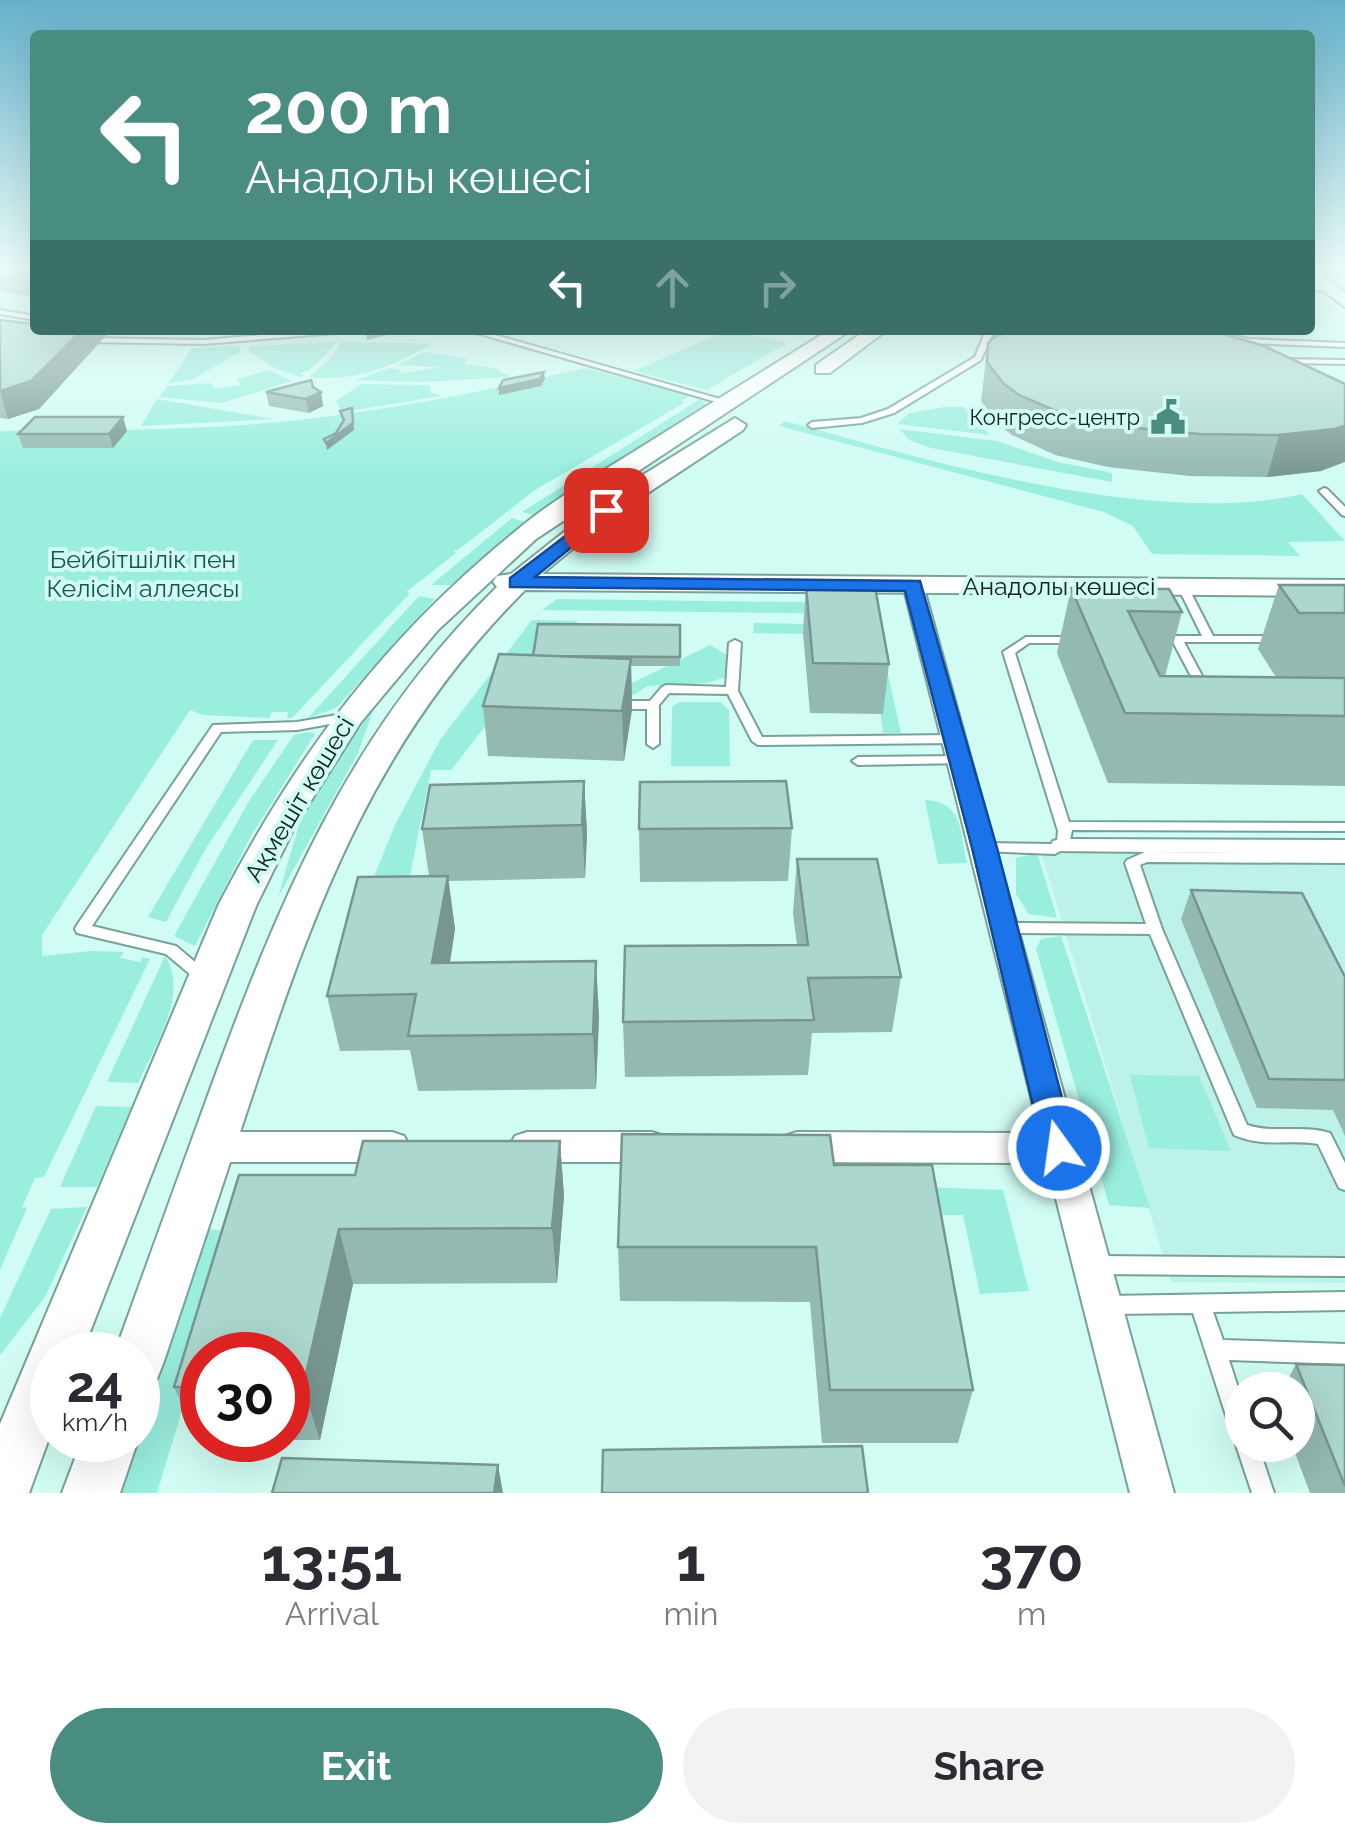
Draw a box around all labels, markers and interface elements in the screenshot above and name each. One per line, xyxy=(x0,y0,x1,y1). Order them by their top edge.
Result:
text: 200 m xyxy=(245,67,452,149)
icon: left xyxy=(80,70,210,200)
text: Анадолы көшесі xyxy=(245,151,592,204)
icon: left xyxy=(540,260,595,315)
icon: ahead xyxy=(645,260,700,315)
icon: right xyxy=(750,260,805,315)
public building icon: Конгресс-центр xyxy=(1149,398,1187,436)
place label: Конгресс-центр xyxy=(970,404,1140,430)
pin xyxy=(564,468,649,553)
icon: arrive xyxy=(579,483,634,538)
park label: Бейбітшілік пен Келісім аллеясы xyxy=(47,544,239,603)
street label: Анадолы көшесі xyxy=(962,571,1156,601)
street label: Ақмешіт көшесі xyxy=(238,711,360,887)
position arrow xyxy=(1007,1096,1111,1200)
speed limit sign: 30 xyxy=(180,1332,310,1462)
text: 24 xyxy=(67,1355,123,1414)
map controls xyxy=(1225,1372,1315,1462)
button: search xyxy=(1225,1372,1315,1462)
text: km/h xyxy=(62,1407,128,1437)
text: 13:51 xyxy=(261,1525,402,1595)
text: 1 xyxy=(676,1525,706,1595)
text: 370 xyxy=(980,1525,1084,1595)
text: Arrival xyxy=(285,1595,379,1632)
text: min xyxy=(663,1595,718,1632)
text: m xyxy=(1017,1595,1046,1632)
button: Exit xyxy=(50,1708,663,1823)
button: Share xyxy=(683,1708,1295,1823)

